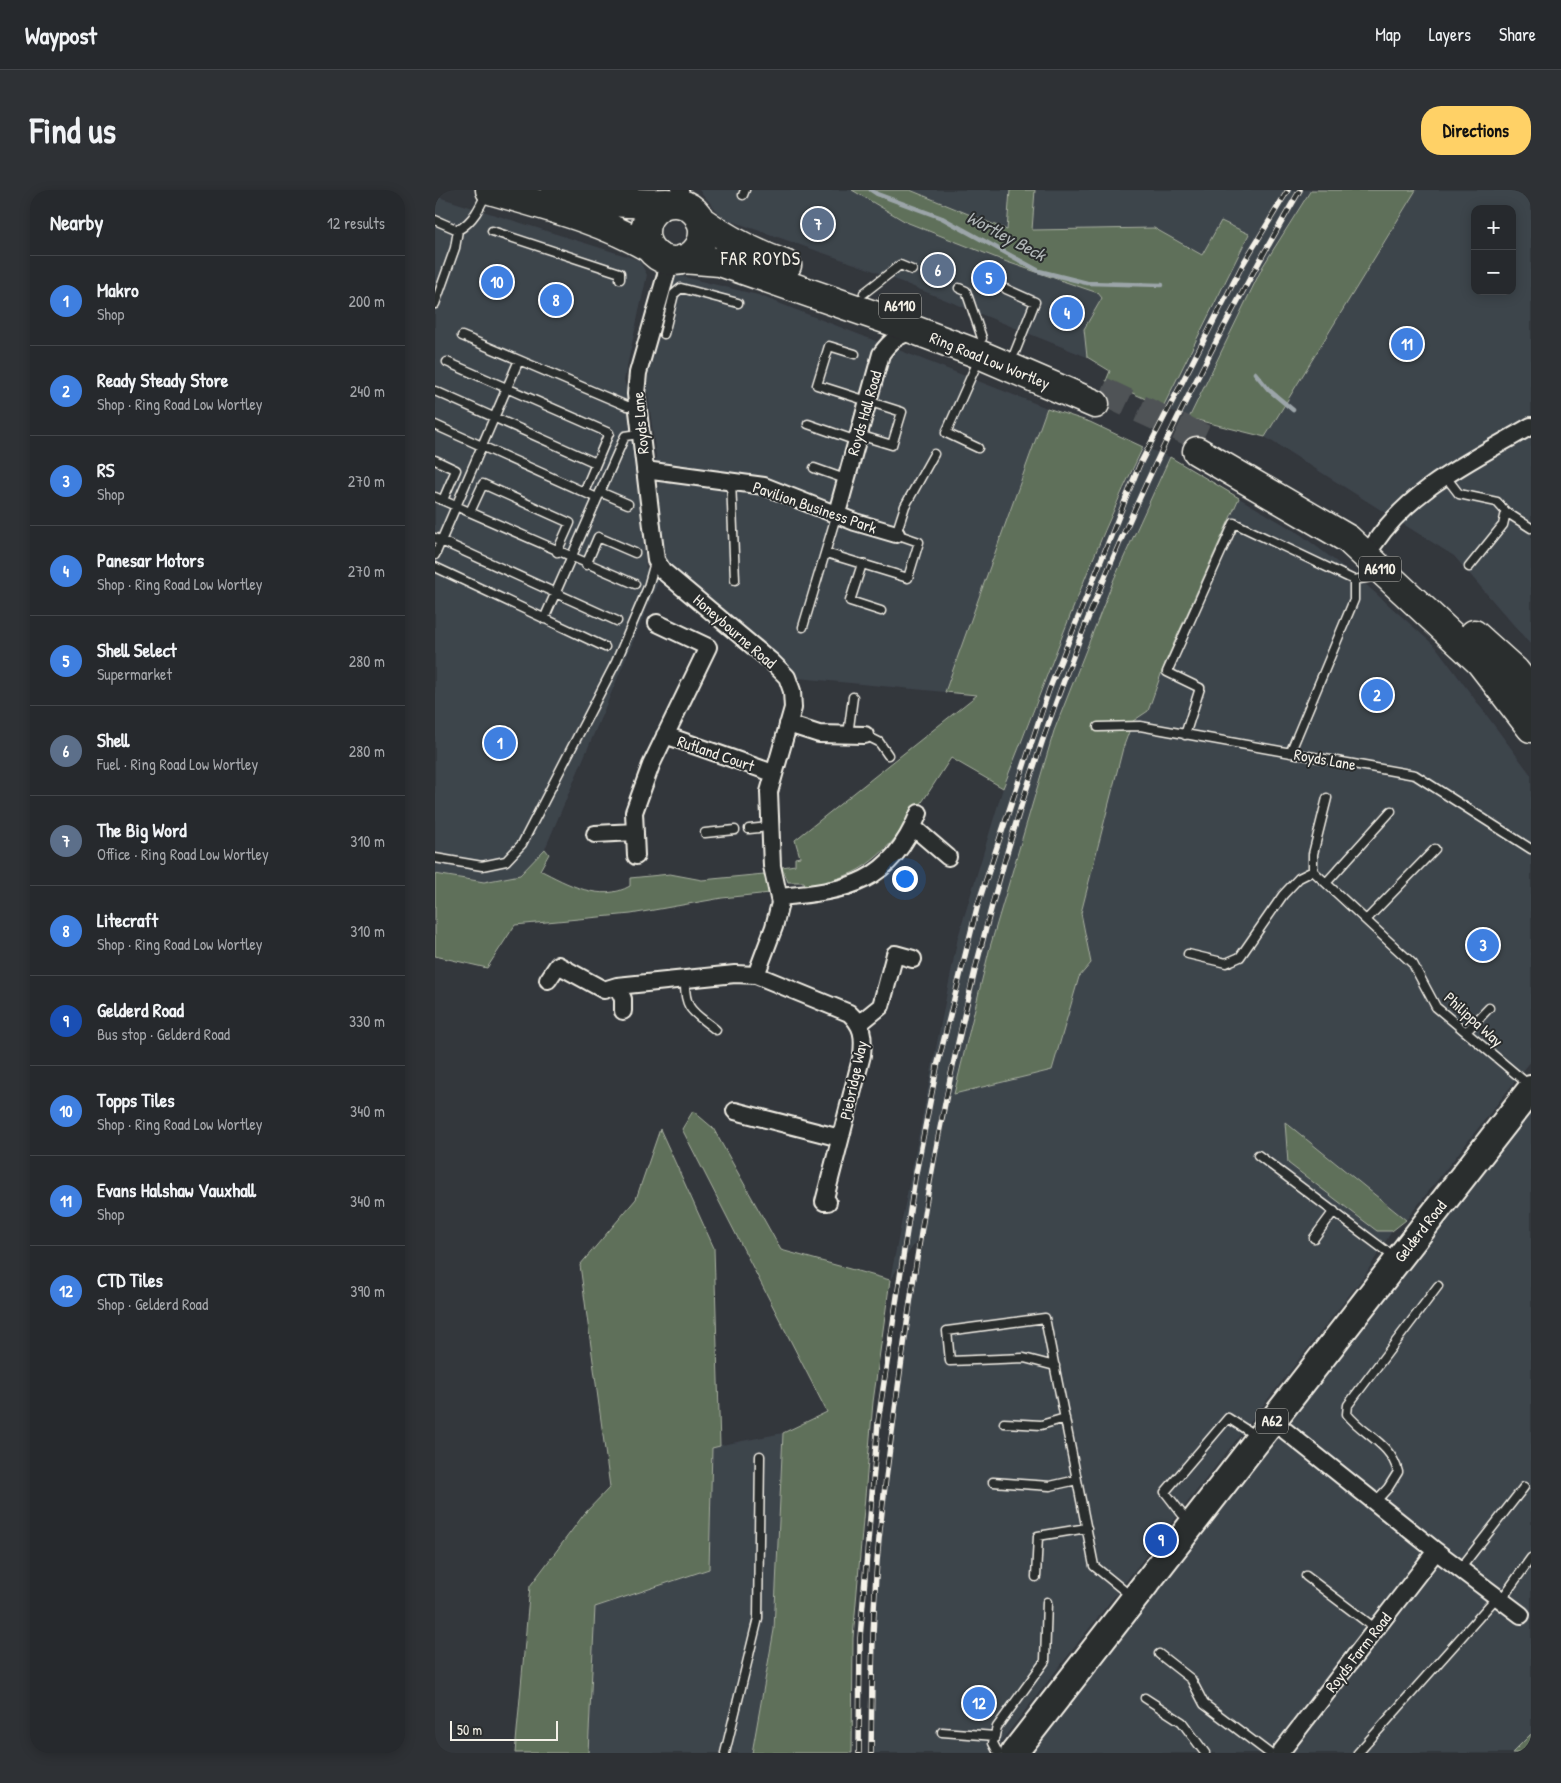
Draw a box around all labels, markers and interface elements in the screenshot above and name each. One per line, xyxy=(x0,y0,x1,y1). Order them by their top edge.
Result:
text: Waypost xyxy=(25,19,97,51)
text: Map xyxy=(1375,22,1401,47)
text: Layers xyxy=(1429,22,1471,47)
text: Share xyxy=(1499,22,1536,47)
button: Directions xyxy=(1421,106,1531,155)
text: Find us xyxy=(30,107,116,154)
water label: Wortley Beck xyxy=(962,204,1051,267)
pin: 7 xyxy=(802,205,834,243)
map controls xyxy=(1471,205,1516,295)
button: + xyxy=(1471,205,1516,250)
text: Nearby xyxy=(50,208,103,237)
text: 12 results xyxy=(327,212,385,234)
district label: FAR ROYDS xyxy=(720,246,801,271)
button: − xyxy=(1471,250,1516,295)
pin: 6 xyxy=(922,251,954,289)
pin: 5 xyxy=(973,259,1005,297)
pin: 10 xyxy=(481,263,513,301)
text: Makro xyxy=(97,277,139,303)
pin: 8 xyxy=(540,281,572,319)
text: 1 xyxy=(63,290,69,312)
text: 200 m xyxy=(349,290,385,312)
road number: A6110 xyxy=(879,294,921,318)
pin: 4 xyxy=(1051,294,1083,332)
text: Shop xyxy=(97,303,124,325)
pin: 11 xyxy=(1391,325,1423,363)
street label: Ring Road Low Wortley xyxy=(927,326,1054,394)
text: Ready Steady Store xyxy=(97,367,228,393)
street label: Royds Hall Road xyxy=(841,368,887,458)
text: 2 xyxy=(62,380,70,402)
text: 240 m xyxy=(350,380,385,402)
street label: Royds Lane xyxy=(626,390,654,455)
text: Shop · Ring Road Low Wortley xyxy=(97,393,263,415)
text: RS xyxy=(97,457,114,483)
text: 3 xyxy=(62,470,70,492)
text: 270 m xyxy=(348,470,385,492)
street label: Pavilion Business Park xyxy=(750,475,880,539)
text: Shop xyxy=(97,483,124,505)
text: Panesar Motors xyxy=(97,547,204,573)
road number: A6110 xyxy=(1359,556,1401,582)
text: 4 xyxy=(63,560,69,582)
text: 270 m xyxy=(348,560,385,582)
text: Shop · Ring Road Low Wortley xyxy=(97,573,263,595)
street label: Honeybourne Road xyxy=(689,589,781,673)
text: Shell Select xyxy=(97,637,177,663)
text: 5 xyxy=(63,650,69,672)
text: 280 m xyxy=(349,650,385,672)
text: Supermarket xyxy=(97,663,172,685)
pin: 2 xyxy=(1361,676,1393,714)
pin: 1 xyxy=(484,724,516,762)
text: Shell xyxy=(97,727,129,753)
street label: Rutland Court xyxy=(675,730,758,777)
text: 6 xyxy=(63,740,69,762)
text: 280 m xyxy=(349,740,385,762)
street label: Royds Lane xyxy=(1292,743,1358,775)
text: Fuel · Ring Road Low Wortley xyxy=(97,753,258,775)
text: The Big Word xyxy=(97,817,187,843)
text: 7 xyxy=(62,830,70,852)
text: 310 m xyxy=(350,830,385,852)
text: Office · Ring Road Low Wortley xyxy=(97,843,269,865)
your location xyxy=(892,866,918,892)
text: Litecraft xyxy=(97,907,158,933)
text: 8 xyxy=(63,920,69,942)
text: 310 m xyxy=(350,920,385,942)
pin: 3 xyxy=(1467,926,1499,964)
text: Shop · Ring Road Low Wortley xyxy=(97,933,263,955)
street label: Philippa Way xyxy=(1440,987,1508,1052)
text: Gelderd Road xyxy=(97,997,184,1023)
text: 9 xyxy=(63,1010,69,1032)
text: 330 m xyxy=(349,1010,385,1032)
text: Bus stop · Gelderd Road xyxy=(97,1023,230,1045)
street label: Piebridge Way xyxy=(834,1038,872,1122)
text: Topps Tiles xyxy=(97,1087,175,1113)
text: 10 xyxy=(60,1100,72,1122)
text: 340 m xyxy=(350,1100,385,1122)
text: Shop · Ring Road Low Wortley xyxy=(97,1113,263,1135)
text: Evans Halshaw Vauxhall xyxy=(97,1177,256,1203)
text: 11 xyxy=(60,1190,72,1212)
text: 340 m xyxy=(350,1190,385,1212)
street label: Gelderd Road xyxy=(1389,1195,1451,1267)
text: Shop xyxy=(97,1203,124,1225)
text: CTD Tiles xyxy=(97,1267,163,1293)
text: 12 xyxy=(59,1280,73,1302)
text: 390 m xyxy=(350,1280,385,1302)
text: Shop · Gelderd Road xyxy=(97,1293,208,1315)
road number: A62 xyxy=(1256,1408,1288,1434)
pin: 9 xyxy=(1145,1521,1177,1559)
street label: Royds Farm Road xyxy=(1320,1607,1396,1697)
pin: 12 xyxy=(963,1684,995,1722)
scale bar xyxy=(450,1718,557,1741)
text: 50 m xyxy=(457,1720,482,1739)

